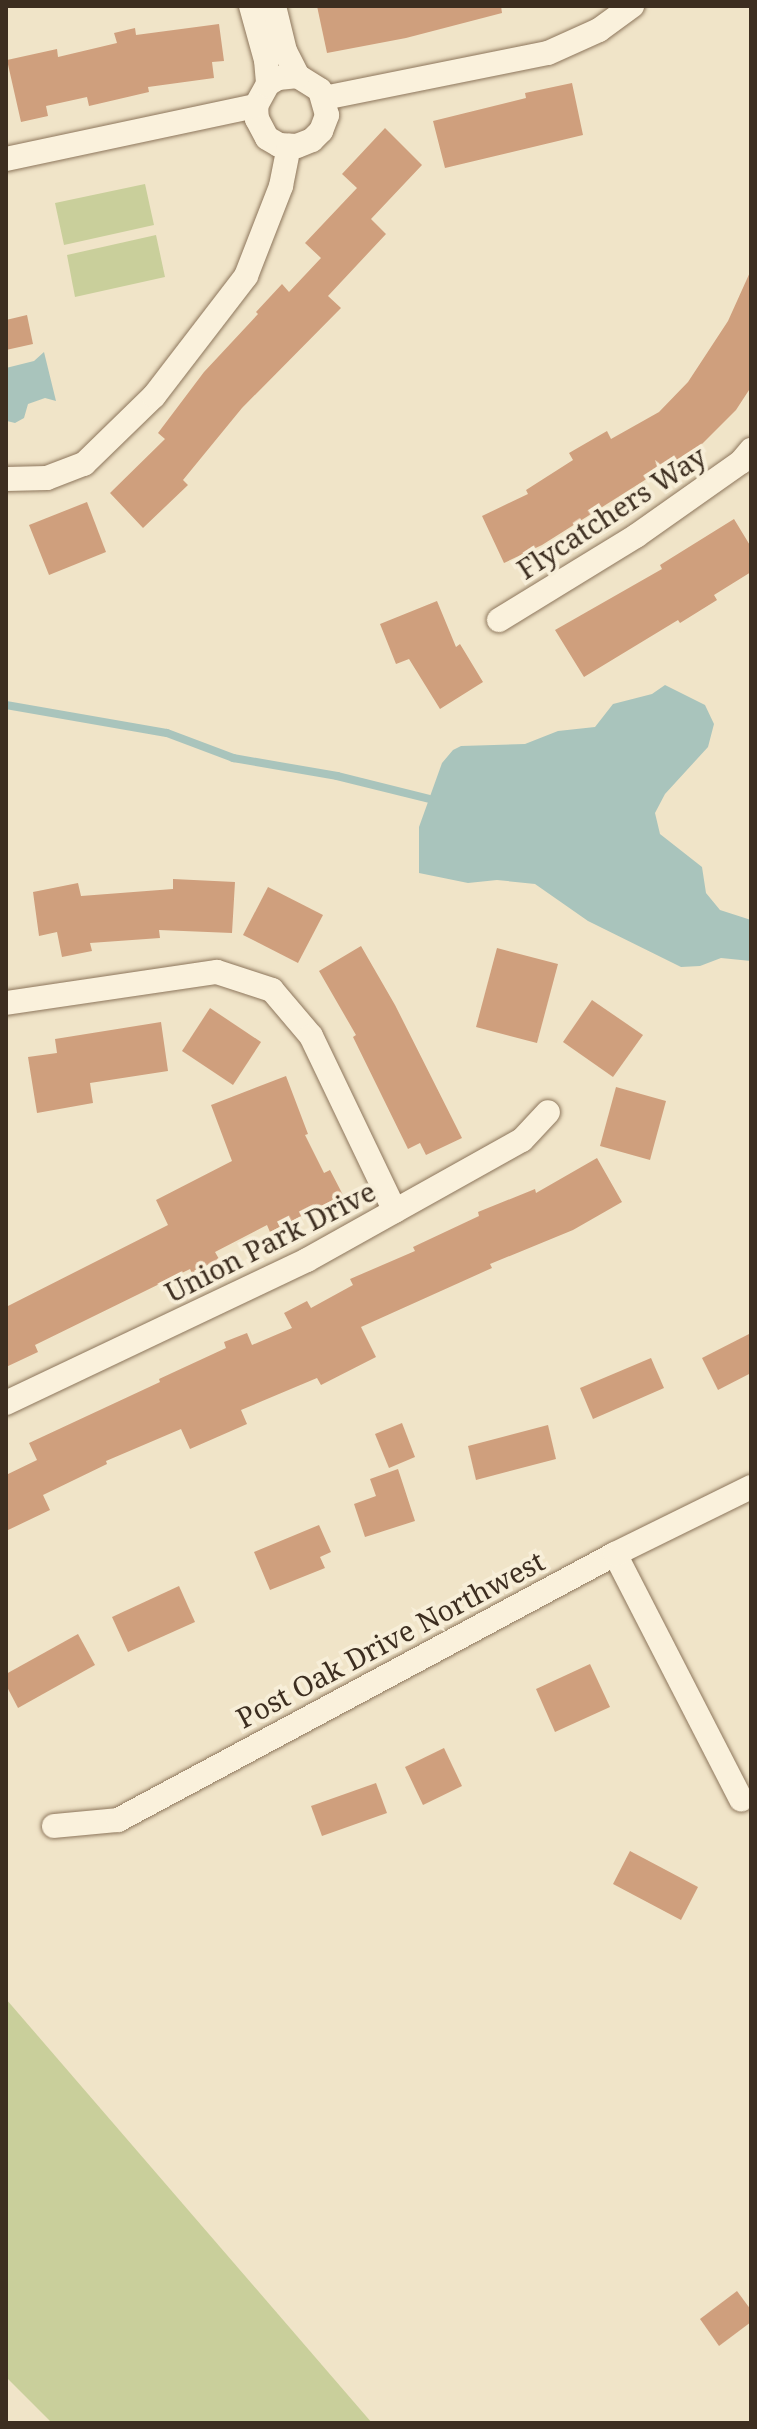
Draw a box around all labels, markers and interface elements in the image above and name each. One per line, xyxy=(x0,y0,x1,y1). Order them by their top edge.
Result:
street label: Flycatchers Way xyxy=(510,438,712,586)
street label: Union Park Drive xyxy=(159,1173,381,1309)
street label: Post Oak Drive Northwest xyxy=(230,1543,550,1735)

